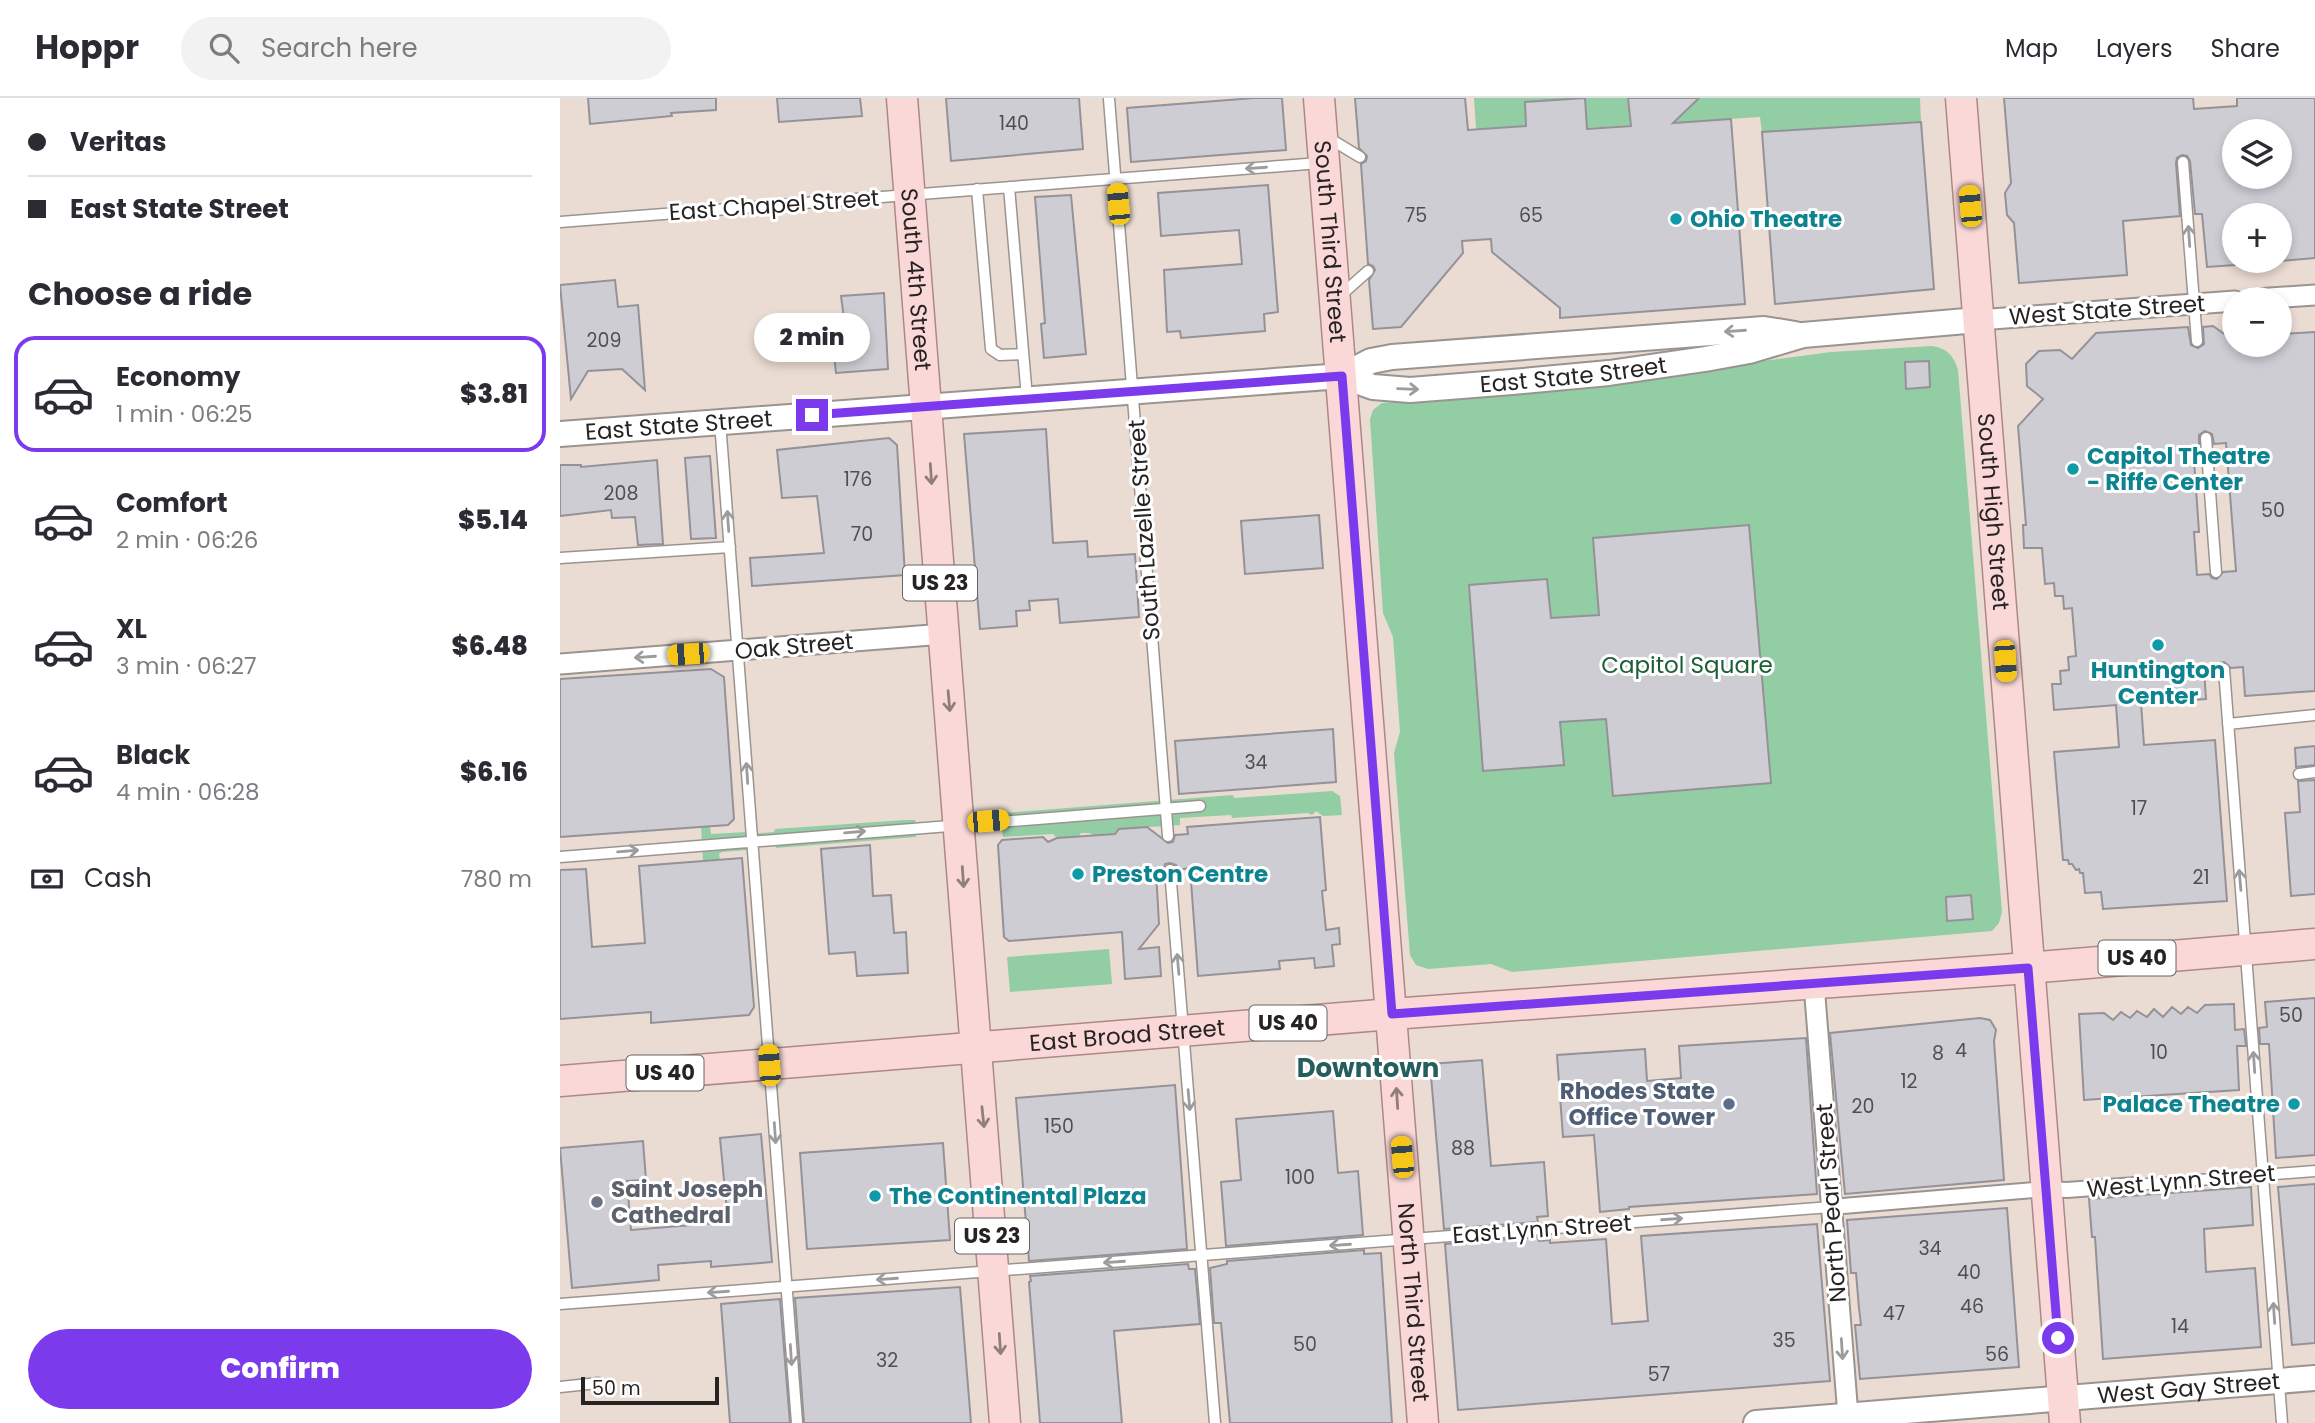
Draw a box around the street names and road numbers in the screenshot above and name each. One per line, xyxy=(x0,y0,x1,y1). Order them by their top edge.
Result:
street label: South Third Street xyxy=(1306,139,1354,344)
street label: East Chapel Street xyxy=(668,182,880,228)
street label: South 4th Street xyxy=(893,187,939,372)
street label: West State Street xyxy=(2008,287,2206,333)
street label: East State Street xyxy=(1479,349,1669,400)
street label: East State Street xyxy=(584,402,773,448)
street label: South High Street xyxy=(1970,412,2017,612)
street label: South Lazelle Street xyxy=(1120,418,1168,642)
road number: US 23 xyxy=(903,566,977,601)
street label: Oak Street xyxy=(733,625,855,667)
road number: US 40 xyxy=(2098,940,2176,976)
road number: US 40 xyxy=(1250,1006,1326,1040)
street label: East Broad Street xyxy=(1028,1012,1226,1059)
road number: US 40 xyxy=(626,1056,704,1090)
street label: North Pearl Street xyxy=(1808,1102,1854,1304)
street label: West Lynn Street xyxy=(2085,1157,2277,1205)
street label: North Third Street xyxy=(1390,1202,1437,1403)
street label: East Lynn Street xyxy=(1451,1207,1633,1251)
road number: US 23 xyxy=(955,1218,1029,1254)
street label: West Gay Street xyxy=(2096,1365,2281,1411)

